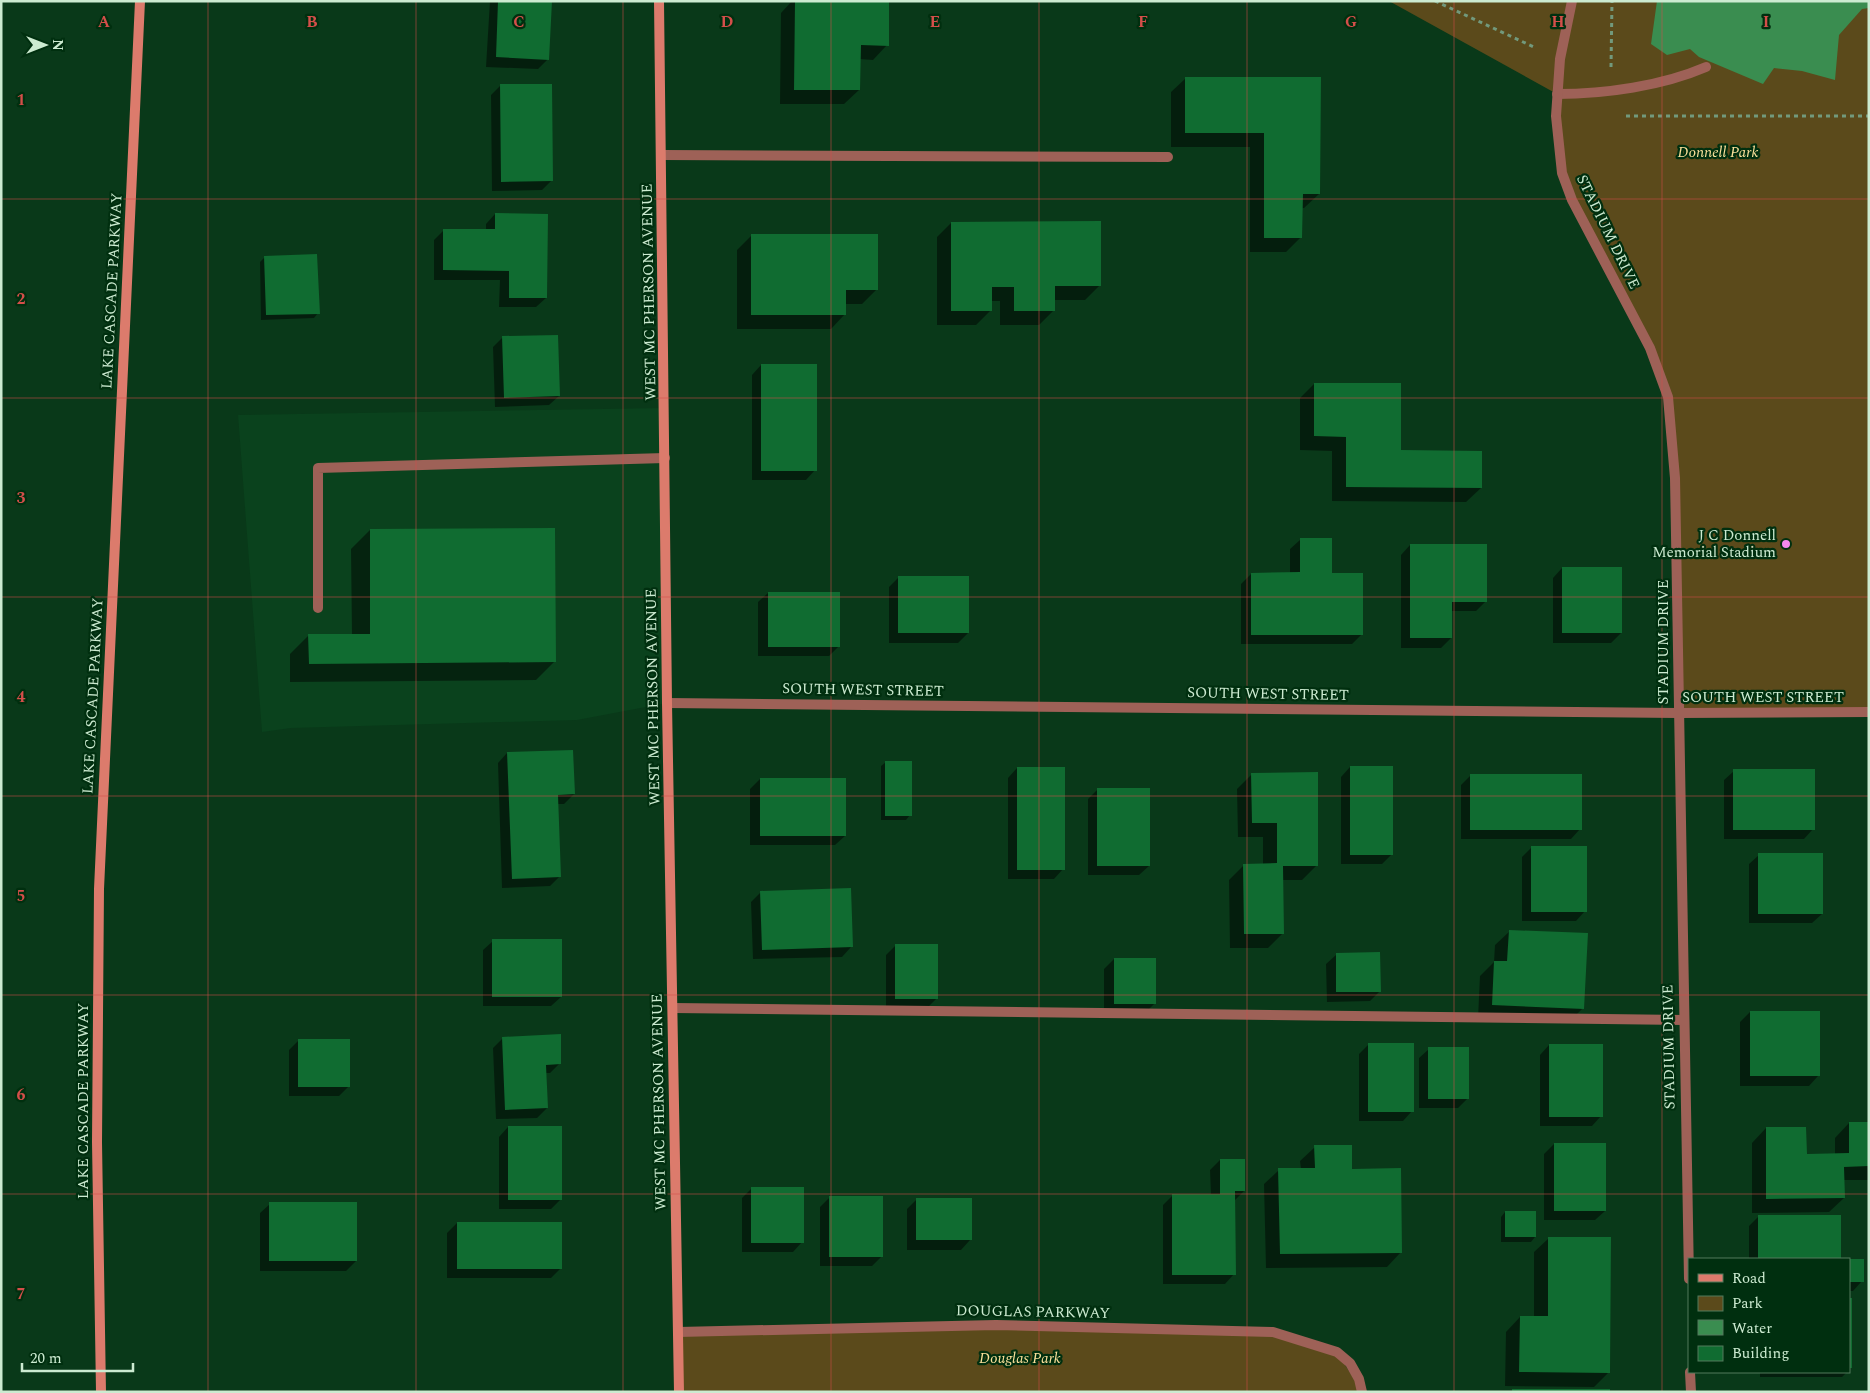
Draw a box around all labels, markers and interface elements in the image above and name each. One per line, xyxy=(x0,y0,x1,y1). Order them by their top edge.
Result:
text: A xyxy=(98,10,111,34)
text: B xyxy=(306,10,318,34)
text: C xyxy=(513,10,525,34)
text: D xyxy=(721,10,734,34)
text: E xyxy=(930,10,940,34)
text: F xyxy=(1138,10,1148,34)
text: G xyxy=(1345,10,1357,34)
text: H xyxy=(1551,10,1565,34)
text: I xyxy=(1763,10,1769,34)
north arrow xyxy=(20,20,70,70)
text: N xyxy=(47,39,68,51)
text: 1 xyxy=(17,88,25,112)
park label: Donnell Park xyxy=(1678,141,1758,164)
street label: STADIUM DRIVE xyxy=(1570,171,1646,293)
street label: WEST MC PHERSON AVENUE xyxy=(636,183,662,401)
street label: LAKE CASCADE PARKWAY xyxy=(95,192,129,390)
text: 2 xyxy=(17,287,26,311)
text: 3 xyxy=(17,486,26,510)
place label: J C Donnell Memorial Stadium xyxy=(1652,524,1776,564)
marker: J C Donnell Memorial Stadium xyxy=(1780,538,1792,550)
street label: STADIUM DRIVE xyxy=(1652,580,1675,704)
street label: WEST MC PHERSON AVENUE xyxy=(640,588,666,806)
street label: LAKE CASCADE PARKWAY xyxy=(76,597,110,795)
street label: SOUTH WEST STREET xyxy=(782,677,944,703)
street label: SOUTH WEST STREET xyxy=(1187,681,1349,707)
text: 4 xyxy=(17,685,26,709)
street label: SOUTH WEST STREET xyxy=(1682,686,1844,709)
text: 5 xyxy=(17,884,25,908)
street label: STADIUM DRIVE xyxy=(1656,984,1682,1110)
street label: WEST MC PHERSON AVENUE xyxy=(646,993,672,1211)
street label: LAKE CASCADE PARKWAY xyxy=(72,1003,95,1199)
text: 6 xyxy=(17,1083,26,1107)
legend xyxy=(1688,1258,1850,1373)
text: Road xyxy=(1732,1267,1766,1290)
text: 7 xyxy=(17,1282,26,1306)
text: Park xyxy=(1732,1292,1763,1315)
street label: DOUGLAS PARKWAY xyxy=(956,1299,1111,1325)
text: Water xyxy=(1732,1317,1772,1340)
scale bar xyxy=(22,1340,134,1372)
text: Building xyxy=(1732,1342,1789,1365)
text: 20 m xyxy=(30,1347,62,1370)
park label: Douglas Park xyxy=(979,1347,1061,1370)

